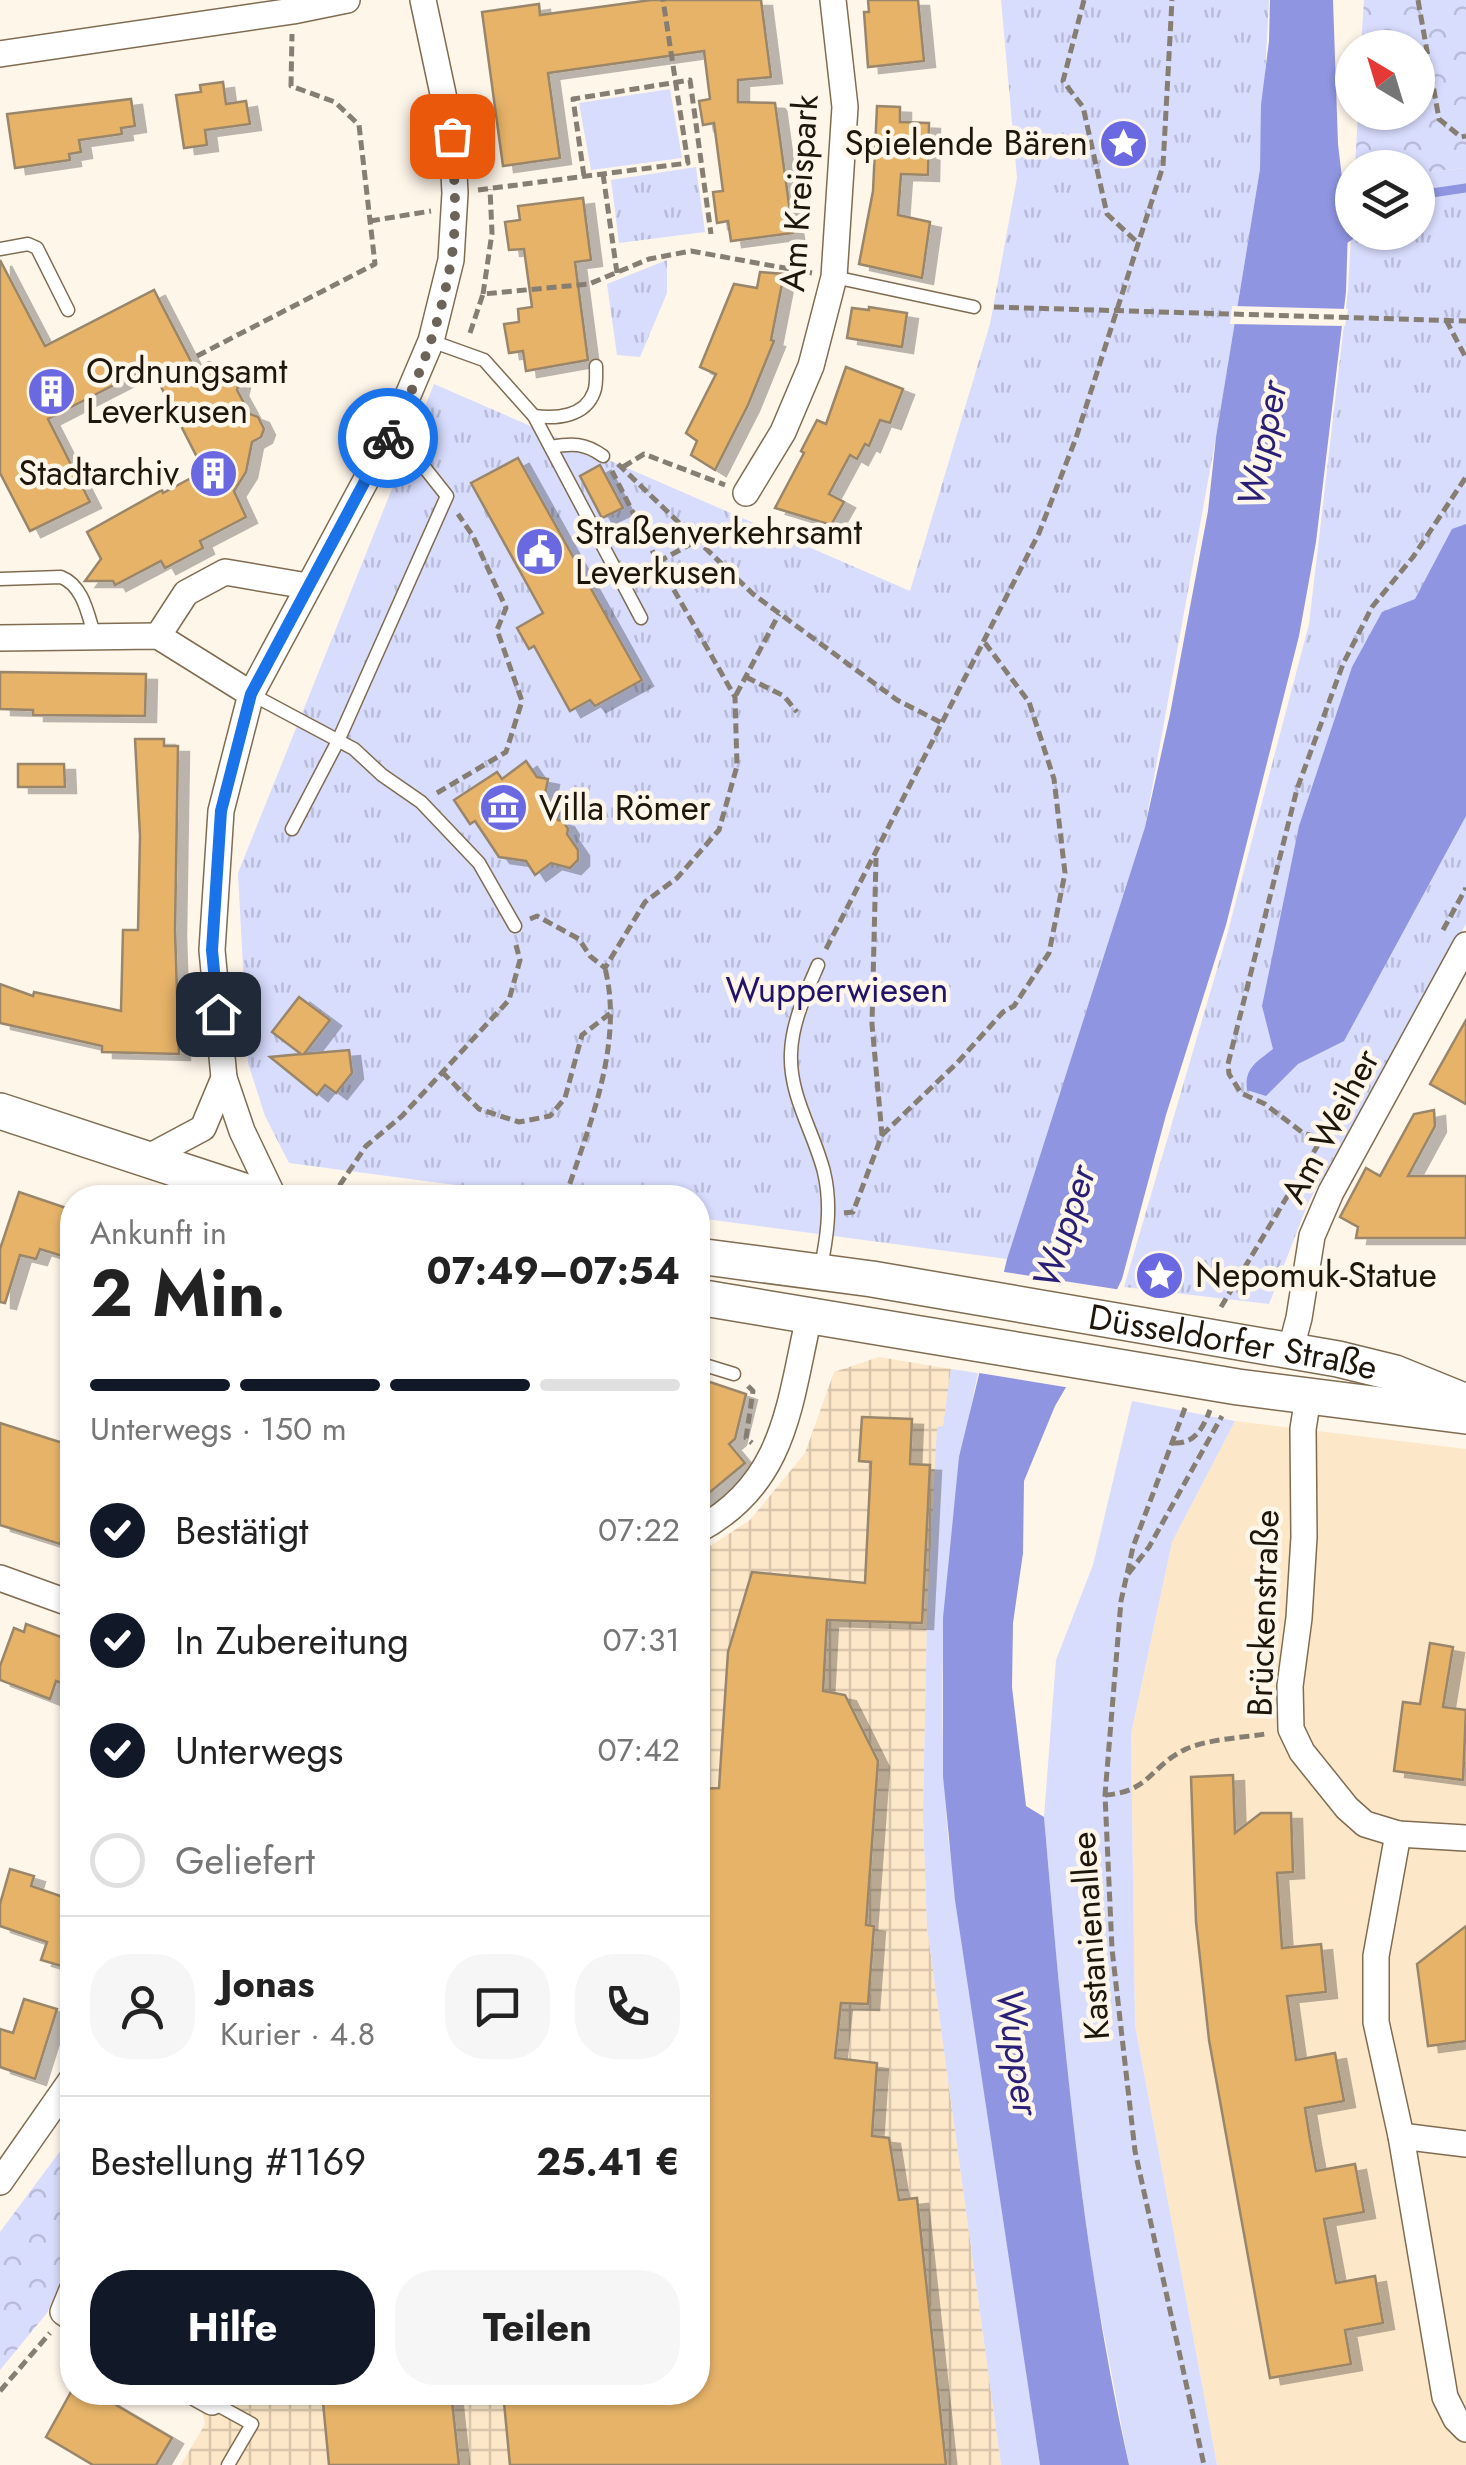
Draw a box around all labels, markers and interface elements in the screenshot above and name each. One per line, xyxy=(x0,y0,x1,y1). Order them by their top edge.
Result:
north arrow xyxy=(1335,30,1435,130)
map controls xyxy=(1335,30,1435,250)
street label: Am Kreispark xyxy=(767,92,831,293)
pin xyxy=(410,94,495,179)
icon: bag xyxy=(425,109,480,164)
place icon: Spielende Bären xyxy=(1097,117,1149,169)
place label: Spielende Bären xyxy=(844,118,1088,168)
button: layers xyxy=(1335,150,1435,250)
place label: Ordnungsamt Leverkusen xyxy=(86,346,288,436)
building icon: Ordnungsamt Leverkusen xyxy=(25,365,77,417)
water label: Wupper xyxy=(1222,374,1301,511)
courier xyxy=(338,388,438,488)
icon: bike xyxy=(361,411,416,466)
building icon: Stadtarchiv xyxy=(188,447,240,499)
place label: Stadtarchiv xyxy=(18,448,180,498)
place label: Straßenverkehrsamt Leverkusen xyxy=(575,507,863,597)
public building icon: Straßenverkehrsamt Leverkusen xyxy=(514,526,566,578)
museum icon: Villa Römer xyxy=(478,782,530,834)
place label: Villa Römer xyxy=(539,783,711,833)
park label: Wupperwiesen xyxy=(726,965,949,1015)
pin xyxy=(176,972,261,1057)
icon: home xyxy=(191,987,246,1042)
street label: Am Weiher xyxy=(1268,1040,1392,1212)
water label: Wupper xyxy=(1018,1156,1110,1296)
text: Ankunft in xyxy=(90,1210,227,1256)
text: 07:49–07:54 xyxy=(427,1243,680,1298)
text: 2 Min. xyxy=(90,1246,286,1340)
place icon: Nepomuk-Statue xyxy=(1134,1249,1186,1301)
place label: Nepomuk-Statue xyxy=(1195,1250,1437,1300)
street label: Düsseldorfer Straße xyxy=(1085,1292,1383,1393)
text: Unterwegs · 150 m xyxy=(90,1406,347,1452)
icon: check xyxy=(90,1503,145,1558)
text: Bestätigt xyxy=(175,1503,308,1558)
text: 07:22 xyxy=(598,1507,680,1553)
street label: Brückenstraße xyxy=(1234,1509,1292,1717)
icon: check xyxy=(90,1613,145,1668)
text: In Zubereitung xyxy=(175,1613,409,1668)
text: 07:31 xyxy=(603,1617,680,1663)
icon: check xyxy=(90,1723,145,1778)
text: Unterwegs xyxy=(175,1723,343,1778)
text: 07:42 xyxy=(598,1727,680,1773)
street label: Kastanienallee xyxy=(1058,1830,1122,2042)
text: Geliefert xyxy=(175,1833,315,1888)
button: person xyxy=(90,1954,195,2059)
button: chat xyxy=(445,1954,550,2059)
button: phone xyxy=(575,1954,680,2059)
text: Jonas xyxy=(220,1956,315,2011)
water label: Wupper xyxy=(982,1985,1055,2121)
text: Kurier · 4.8 xyxy=(220,2011,375,2057)
text: Bestellung #1169 xyxy=(90,2134,366,2189)
text: 25.41 € xyxy=(536,2134,680,2189)
button: Hilfe xyxy=(90,2270,375,2385)
button: Teilen xyxy=(395,2270,680,2385)

